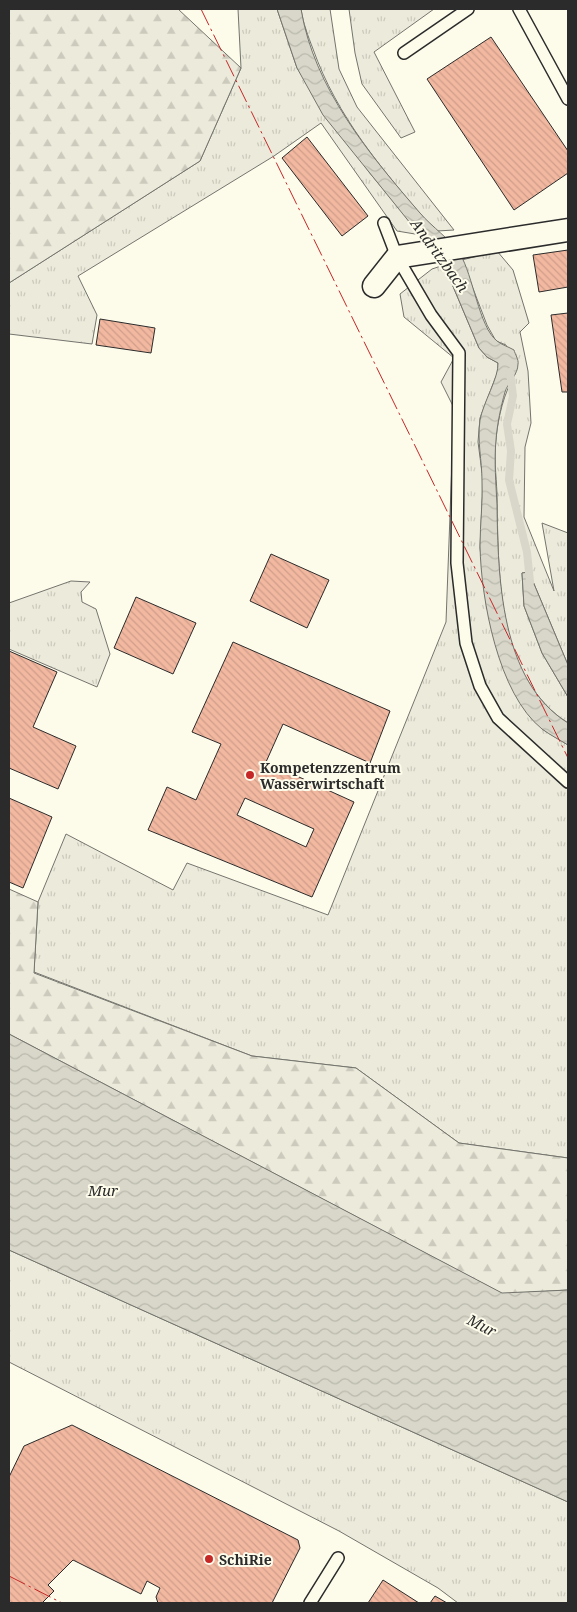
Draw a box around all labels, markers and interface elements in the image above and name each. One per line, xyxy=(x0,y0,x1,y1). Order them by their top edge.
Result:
water label: Andritzbach xyxy=(406,213,473,296)
place label: Kompetenzzentrum Wasserwirtschaft xyxy=(260,758,401,793)
marker: Kompetenzzentrum Wasserwirtschaft xyxy=(244,769,256,781)
water label: Mur xyxy=(87,1180,119,1200)
water label: Mur xyxy=(463,1309,501,1341)
place label: SchiRie xyxy=(219,1550,272,1569)
marker: SchiRie xyxy=(203,1553,215,1565)

